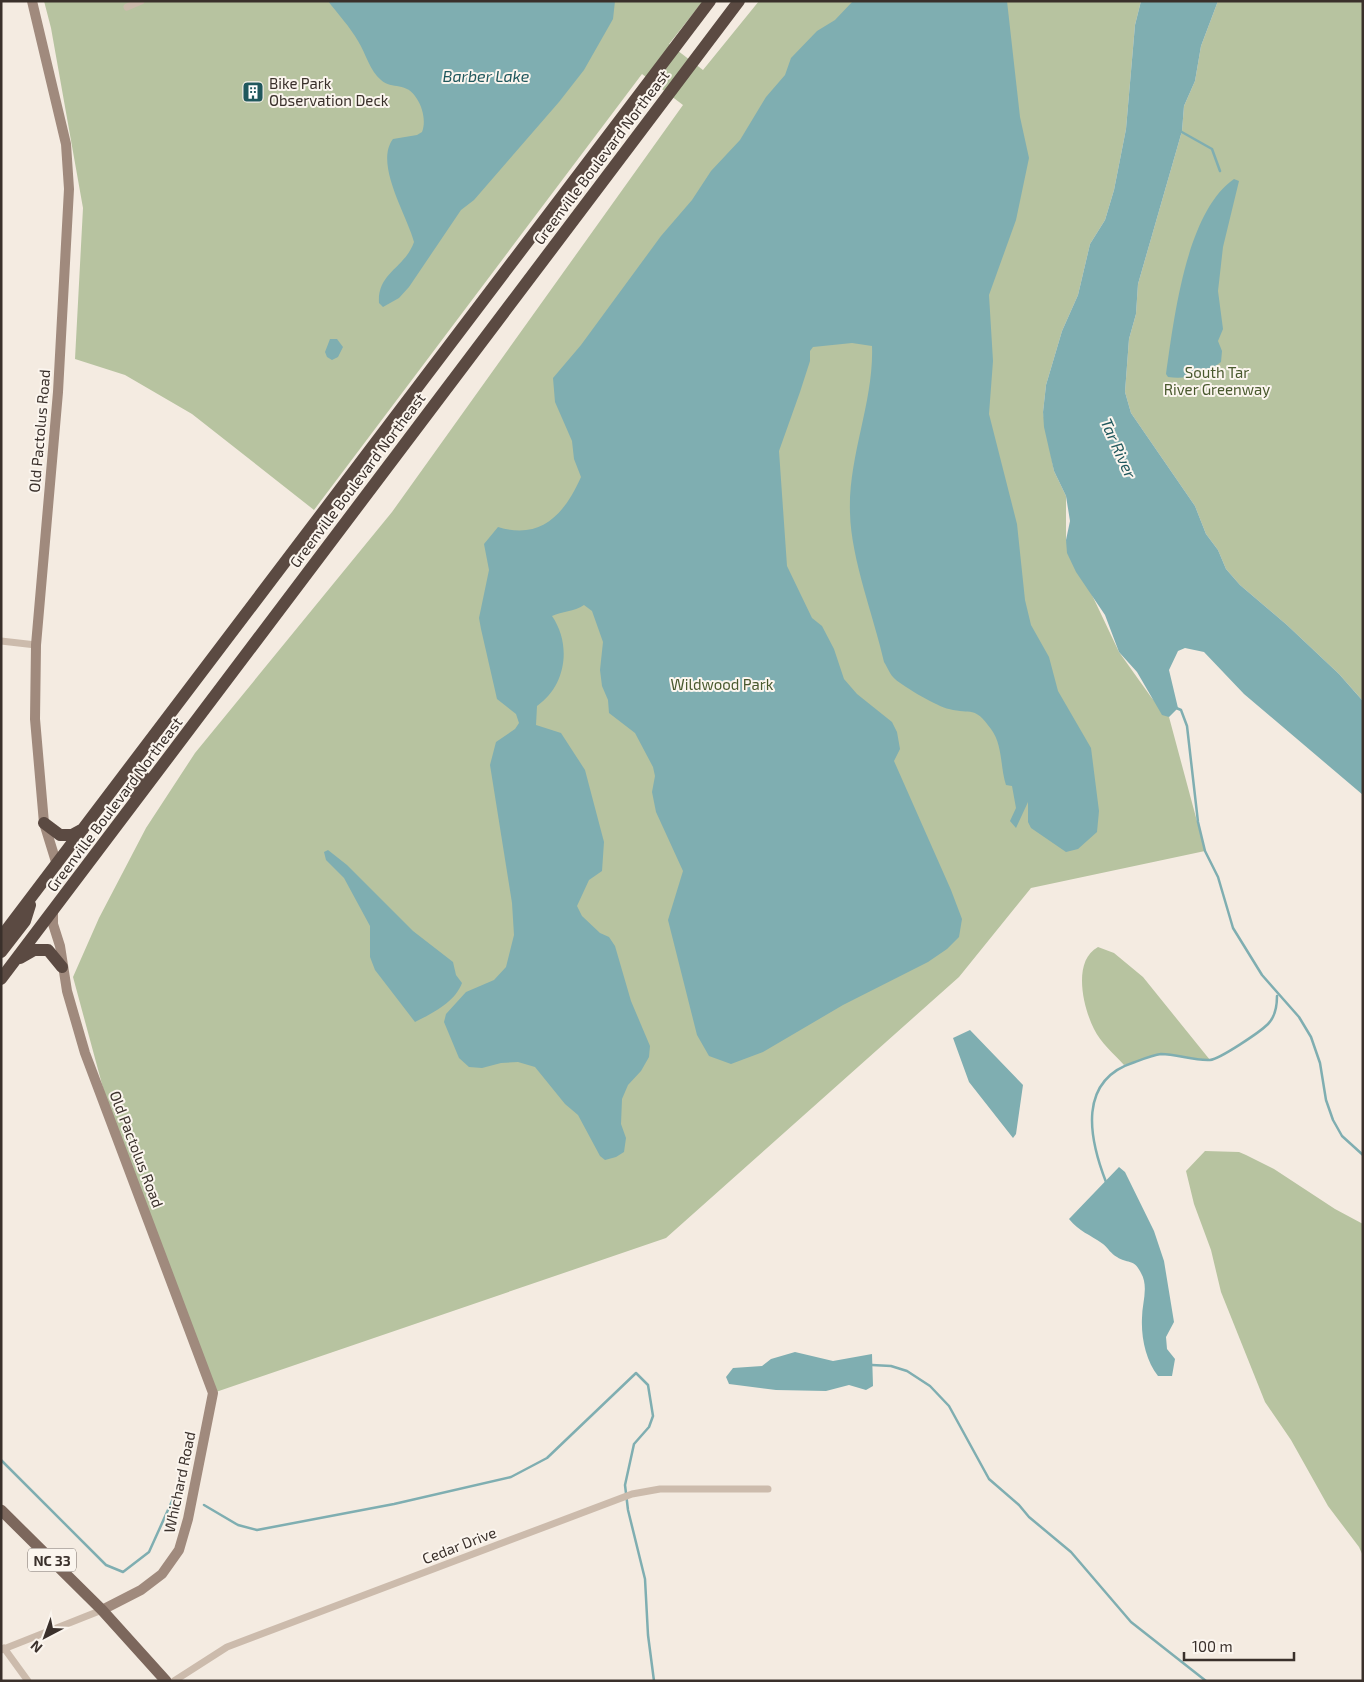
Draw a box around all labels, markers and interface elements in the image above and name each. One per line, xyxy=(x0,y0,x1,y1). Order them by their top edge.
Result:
water label: Barber Lake xyxy=(443,66,530,85)
street label: Greenville Boulevard Northeast xyxy=(529,66,673,248)
place label: Bike Park Observation Deck xyxy=(269,74,389,109)
building icon: Bike Park Observation Deck xyxy=(241,80,265,104)
park label: South Tar River Greenway xyxy=(1164,363,1270,398)
street label: Old Pactolus Road xyxy=(25,369,53,493)
street label: Greenville Boulevard Northeast xyxy=(285,389,429,571)
water label: Tar River xyxy=(1097,415,1141,481)
park label: Wildwood Park xyxy=(671,675,774,693)
street label: Greenville Boulevard Northeast xyxy=(42,713,186,895)
street label: Old Pactolus Road xyxy=(106,1088,168,1210)
street label: Whichard Road xyxy=(159,1430,199,1534)
street label: Cedar Drive xyxy=(419,1523,499,1567)
road number: NC 33 xyxy=(28,1548,76,1572)
north arrow xyxy=(20,1612,70,1662)
scale bar xyxy=(1184,1630,1294,1662)
text: N xyxy=(27,1637,46,1657)
text: 100 m xyxy=(1192,1637,1233,1655)

